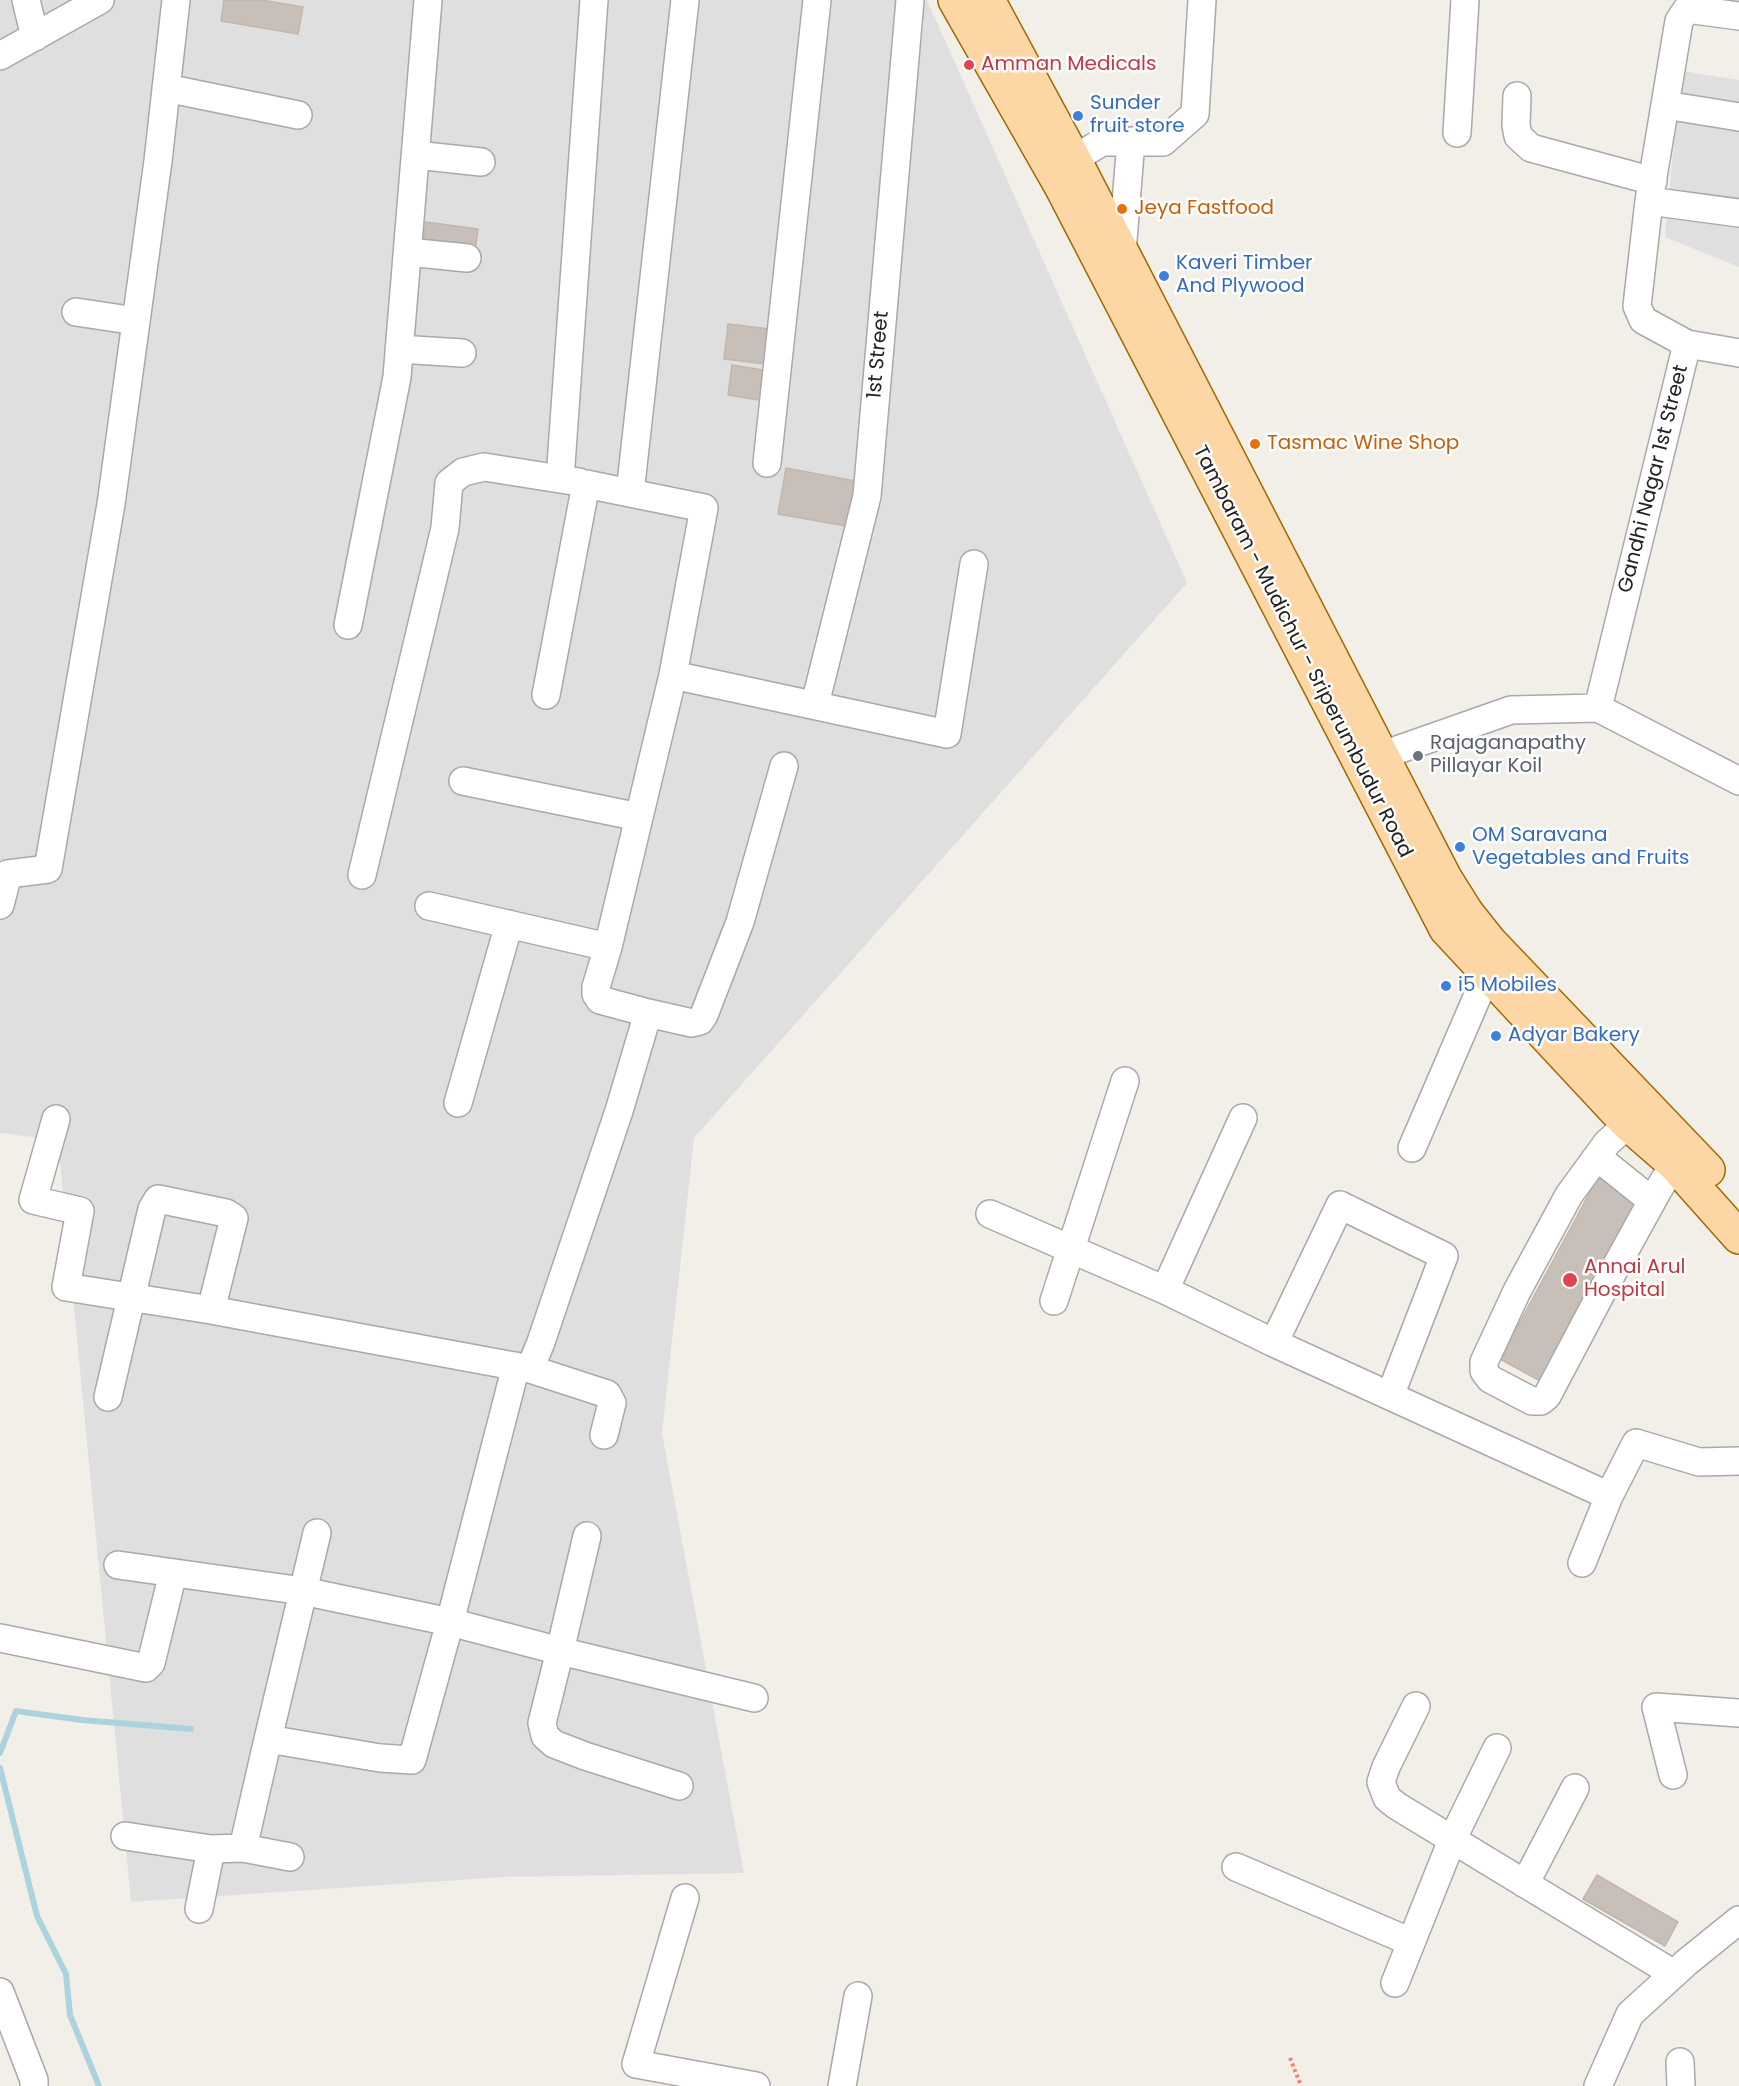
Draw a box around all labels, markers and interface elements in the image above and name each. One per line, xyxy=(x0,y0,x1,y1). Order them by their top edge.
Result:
place label: Amman Medicals xyxy=(981,53,1156,77)
marker: Amman Medicals xyxy=(962,58,976,72)
place label: Sunder fruit store xyxy=(1090,92,1185,139)
marker: Sunder fruit store xyxy=(1071,109,1085,123)
place label: Jeya Fastfood xyxy=(1134,197,1274,221)
marker: Jeya Fastfood xyxy=(1115,202,1129,216)
place label: Kaveri Timber And Plywood xyxy=(1176,252,1313,299)
marker: Kaveri Timber And Plywood xyxy=(1157,269,1171,283)
street label: 1st Street xyxy=(863,310,895,400)
street label: Gandhi Nagar 1st Street xyxy=(1614,363,1694,595)
place label: Tasmac Wine Shop xyxy=(1267,432,1459,456)
marker: Tasmac Wine Shop xyxy=(1248,437,1262,451)
street label: Tambaram - Mudichur - Sriperumbudur Road xyxy=(1187,442,1417,862)
place label: Rajaganapathy Pillayar Koil xyxy=(1430,732,1586,779)
marker: Rajaganapathy Pillayar Koil xyxy=(1411,749,1425,763)
place label: OM Saravana Vegetables and Fruits xyxy=(1472,824,1689,871)
marker: OM Saravana Vegetables and Fruits xyxy=(1453,840,1467,854)
place label: i5 Mobiles xyxy=(1458,974,1557,998)
marker: i5 Mobiles xyxy=(1439,979,1453,993)
place label: Adyar Bakery xyxy=(1508,1024,1640,1048)
marker: Adyar Bakery xyxy=(1489,1029,1503,1043)
place label: Annai Arul Hospital xyxy=(1584,1256,1686,1303)
marker: Annai Arul Hospital xyxy=(1561,1271,1579,1289)

